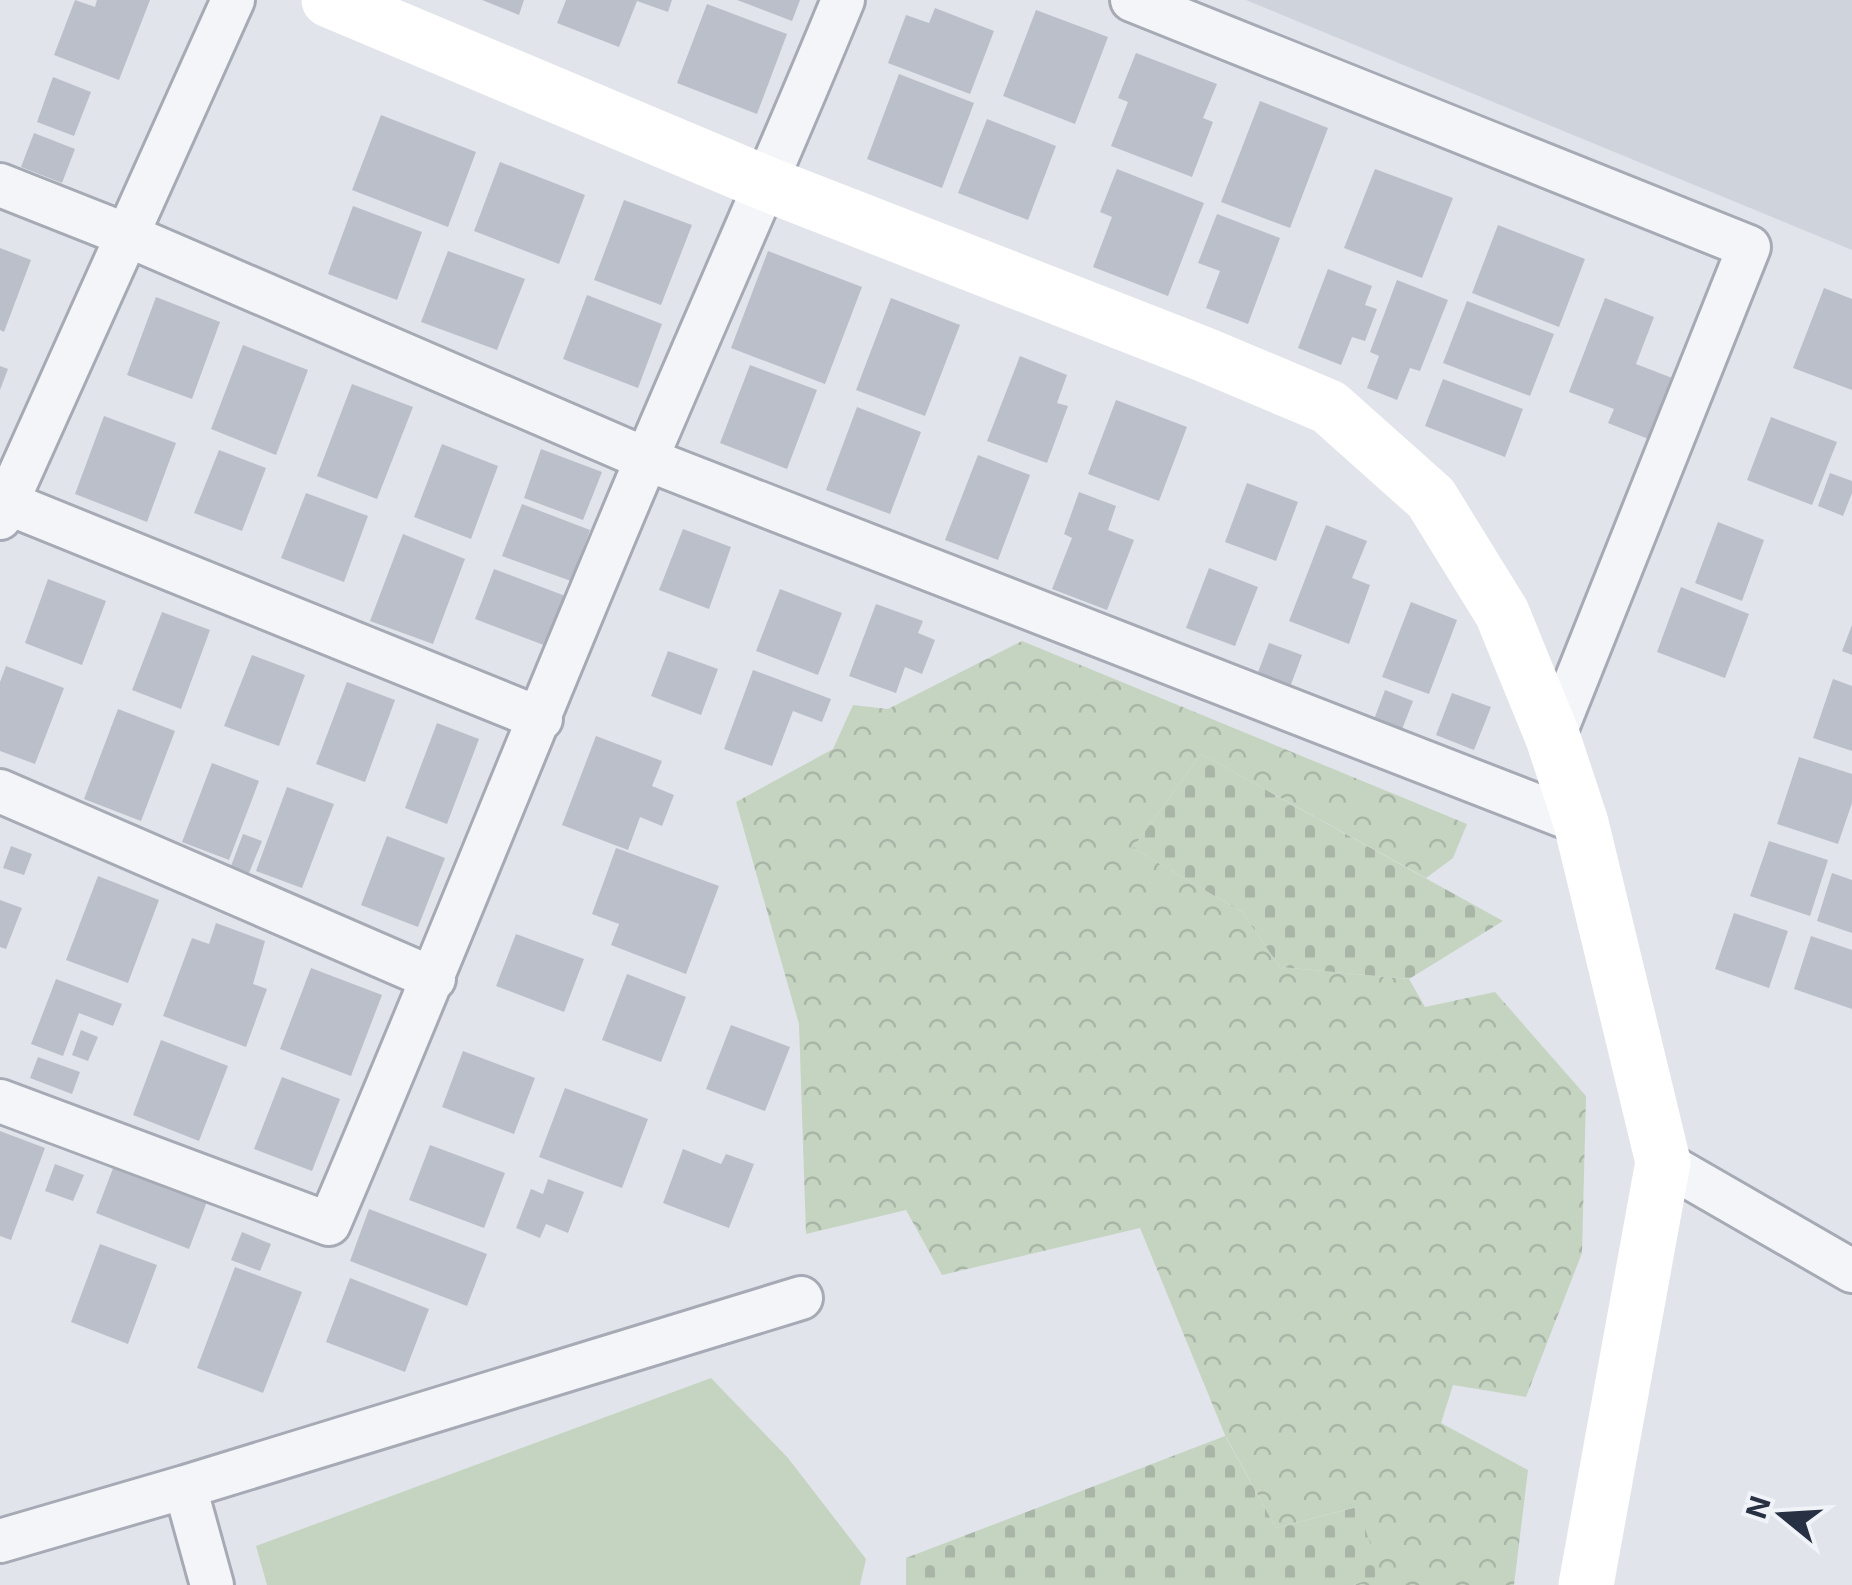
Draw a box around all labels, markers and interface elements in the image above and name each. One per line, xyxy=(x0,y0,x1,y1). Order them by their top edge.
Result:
north arrow xyxy=(1732,1465,1832,1565)
text: N xyxy=(1739,1492,1778,1523)

